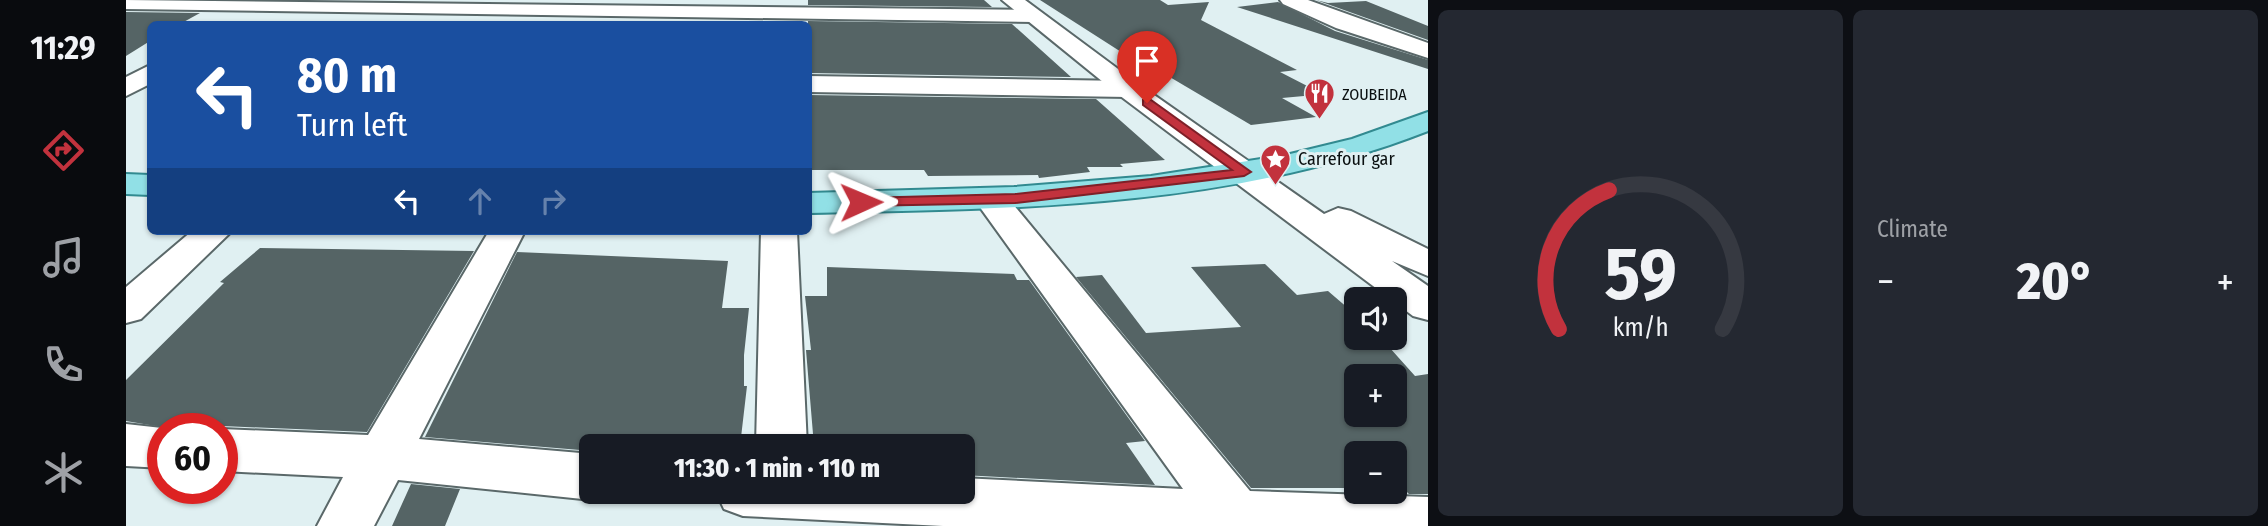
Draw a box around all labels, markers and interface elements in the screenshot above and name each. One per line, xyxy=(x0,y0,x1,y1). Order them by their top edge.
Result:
text: 11:29 xyxy=(30,29,96,67)
pin xyxy=(1117,31,1177,103)
icon: arrive xyxy=(1128,42,1166,80)
text: 80 m xyxy=(297,46,397,105)
icon: left xyxy=(182,49,273,140)
restaurant icon: ZOUBEIDA xyxy=(1302,77,1336,121)
place label: ZOUBEIDA xyxy=(1342,85,1407,104)
text: Turn left xyxy=(297,106,407,144)
icon: directions xyxy=(39,126,88,175)
place icon: Carrefour gar xyxy=(1258,142,1292,186)
place label: Carrefour gar xyxy=(1298,148,1395,170)
position arrow xyxy=(824,165,898,239)
icon: left xyxy=(388,182,426,220)
icon: ahead xyxy=(461,182,499,220)
icon: right xyxy=(534,182,572,220)
text: Climate xyxy=(1877,215,1948,243)
text: 59 xyxy=(1604,231,1677,318)
icon: music xyxy=(39,233,88,282)
text: 20° xyxy=(2017,250,2094,313)
text: − xyxy=(1877,259,1894,305)
text: + xyxy=(2217,259,2234,305)
map controls xyxy=(1344,287,1407,504)
button: sound xyxy=(1344,287,1407,350)
text: km/h xyxy=(1613,313,1668,343)
icon: phone xyxy=(39,340,88,389)
button: + xyxy=(1344,364,1407,427)
speed limit sign: 60 xyxy=(147,413,238,504)
button: − xyxy=(1344,441,1407,504)
icon: climate xyxy=(39,448,88,497)
text: 11:30 · 1 min · 110 m xyxy=(674,453,880,484)

